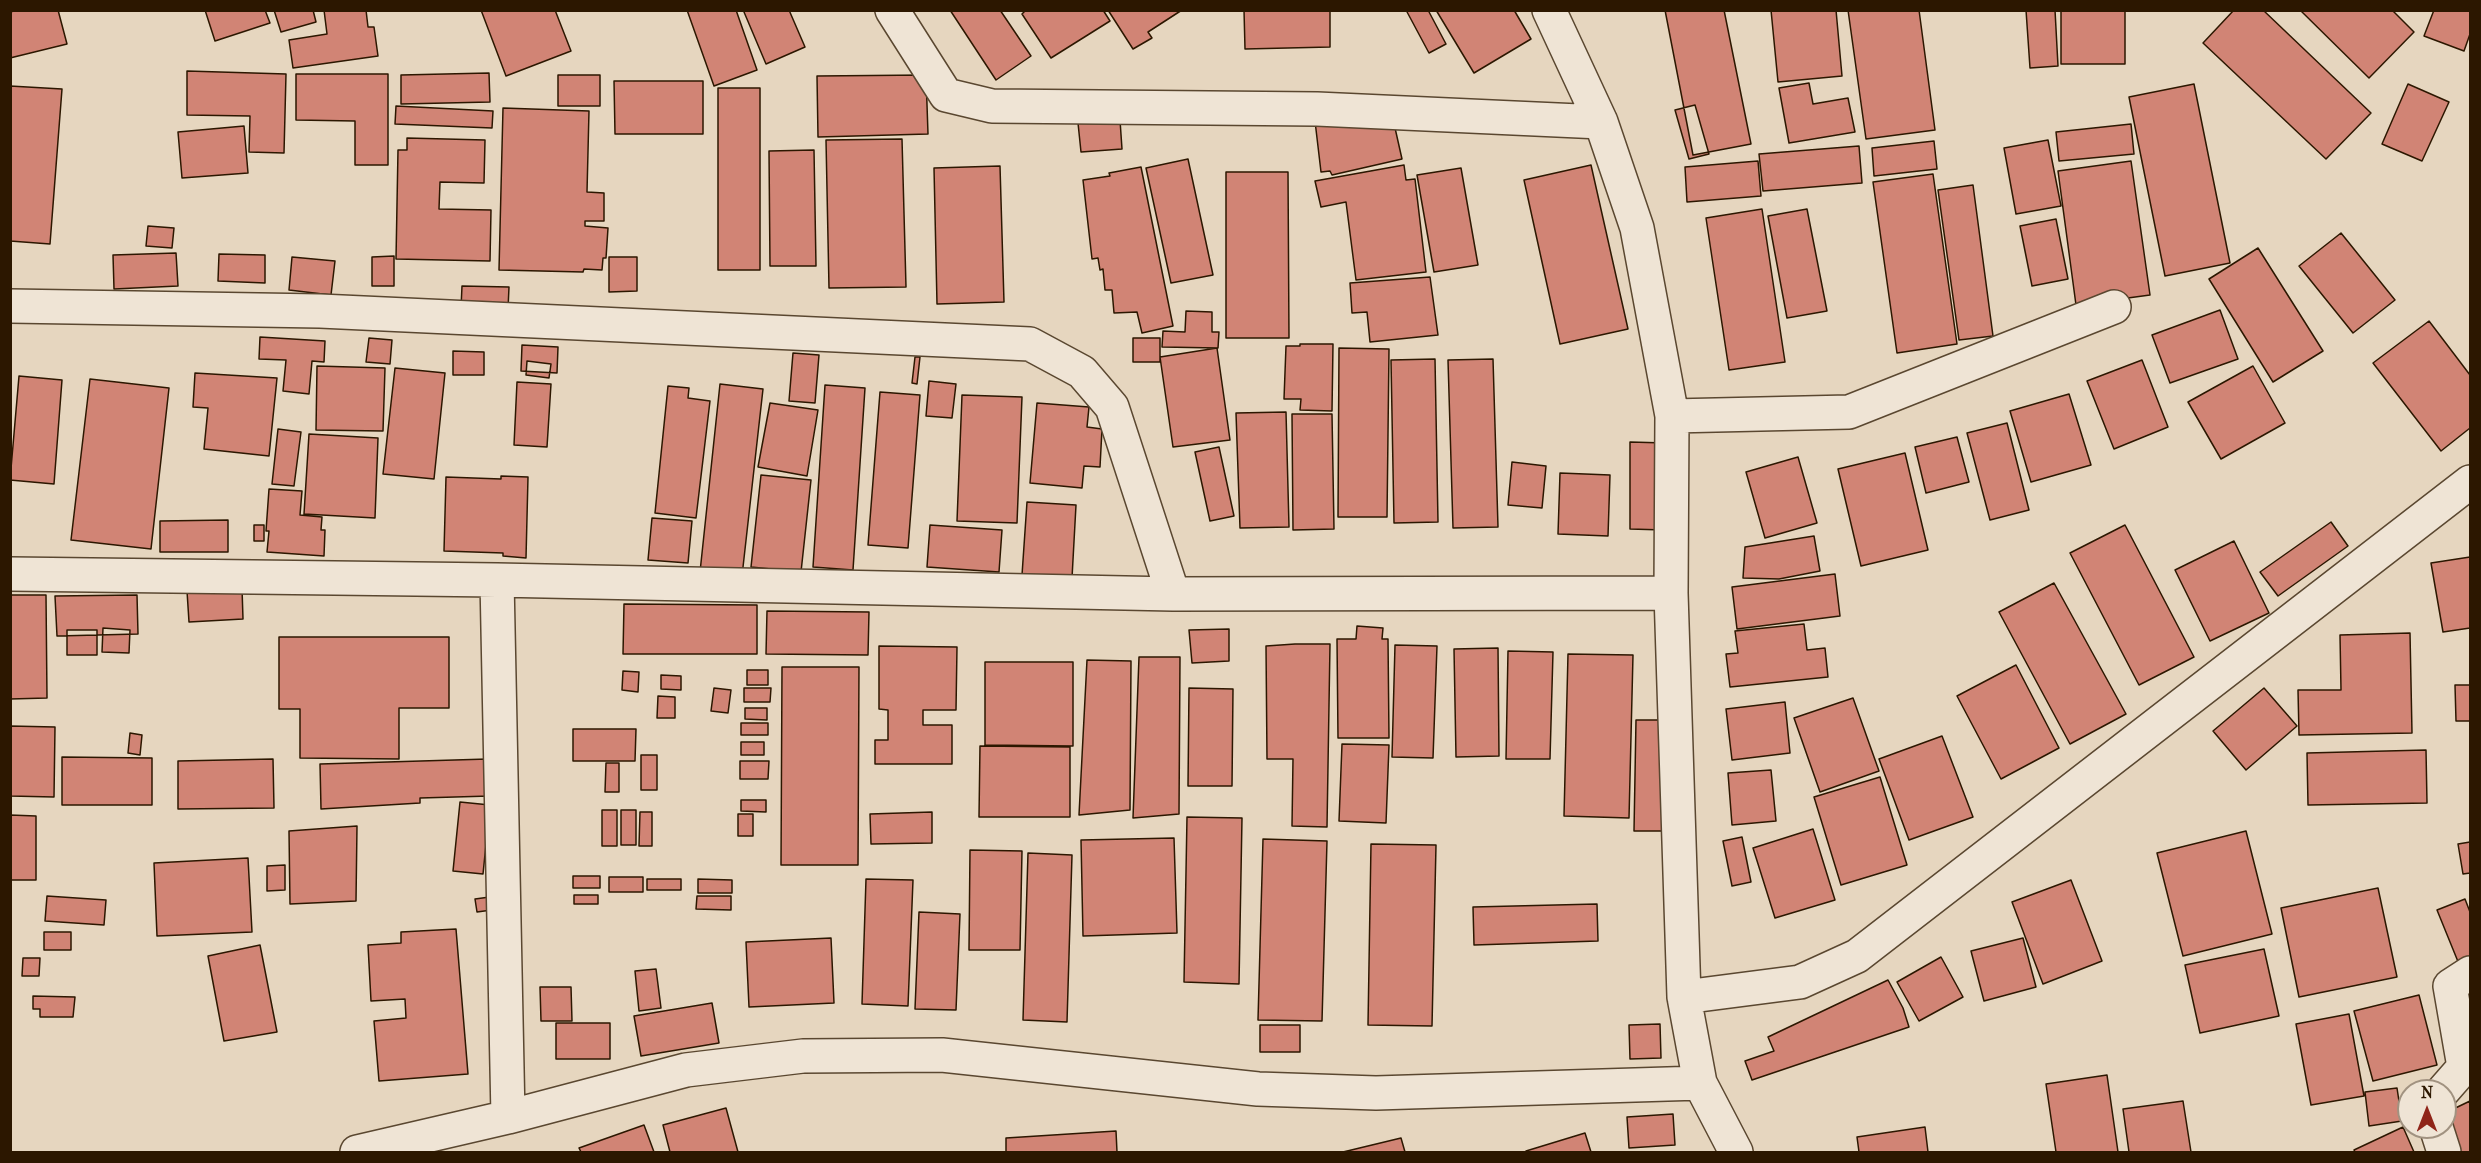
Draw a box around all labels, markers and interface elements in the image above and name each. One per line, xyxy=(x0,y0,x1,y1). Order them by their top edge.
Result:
north arrow xyxy=(2397,1079,2457,1139)
text: N xyxy=(2421,1083,2433,1102)

